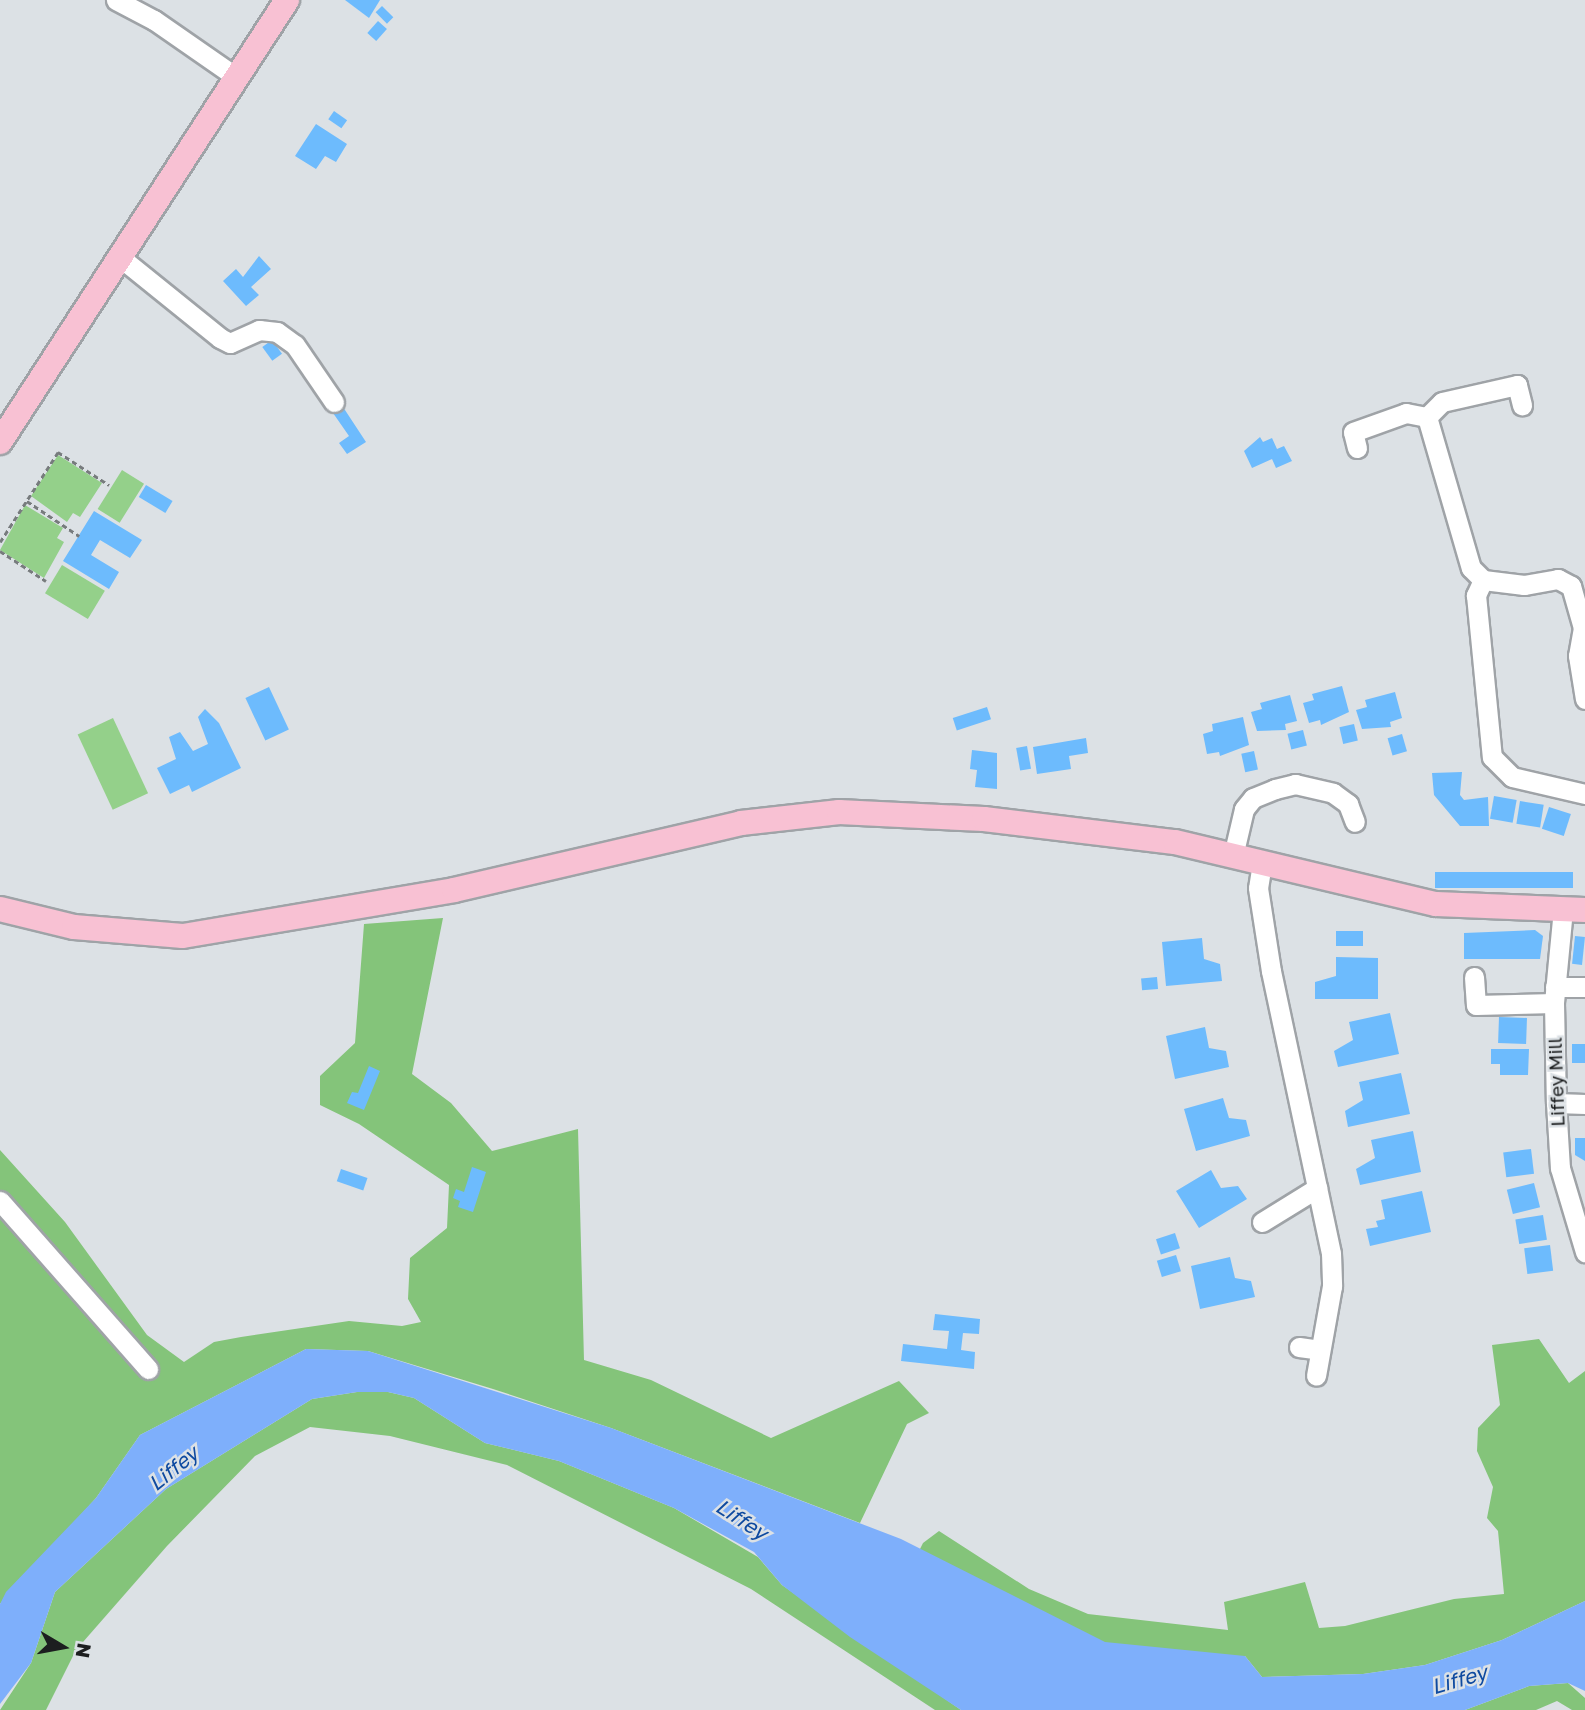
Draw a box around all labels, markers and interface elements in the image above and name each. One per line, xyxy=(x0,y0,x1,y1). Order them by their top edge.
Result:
street label: Liffey Mill xyxy=(1543,1037,1569,1127)
water label: Liffey xyxy=(143,1440,203,1496)
water label: Liffey xyxy=(711,1493,773,1545)
north arrow xyxy=(28,1612,98,1682)
text: N xyxy=(72,1642,97,1660)
water label: Liffey xyxy=(1428,1659,1490,1699)

